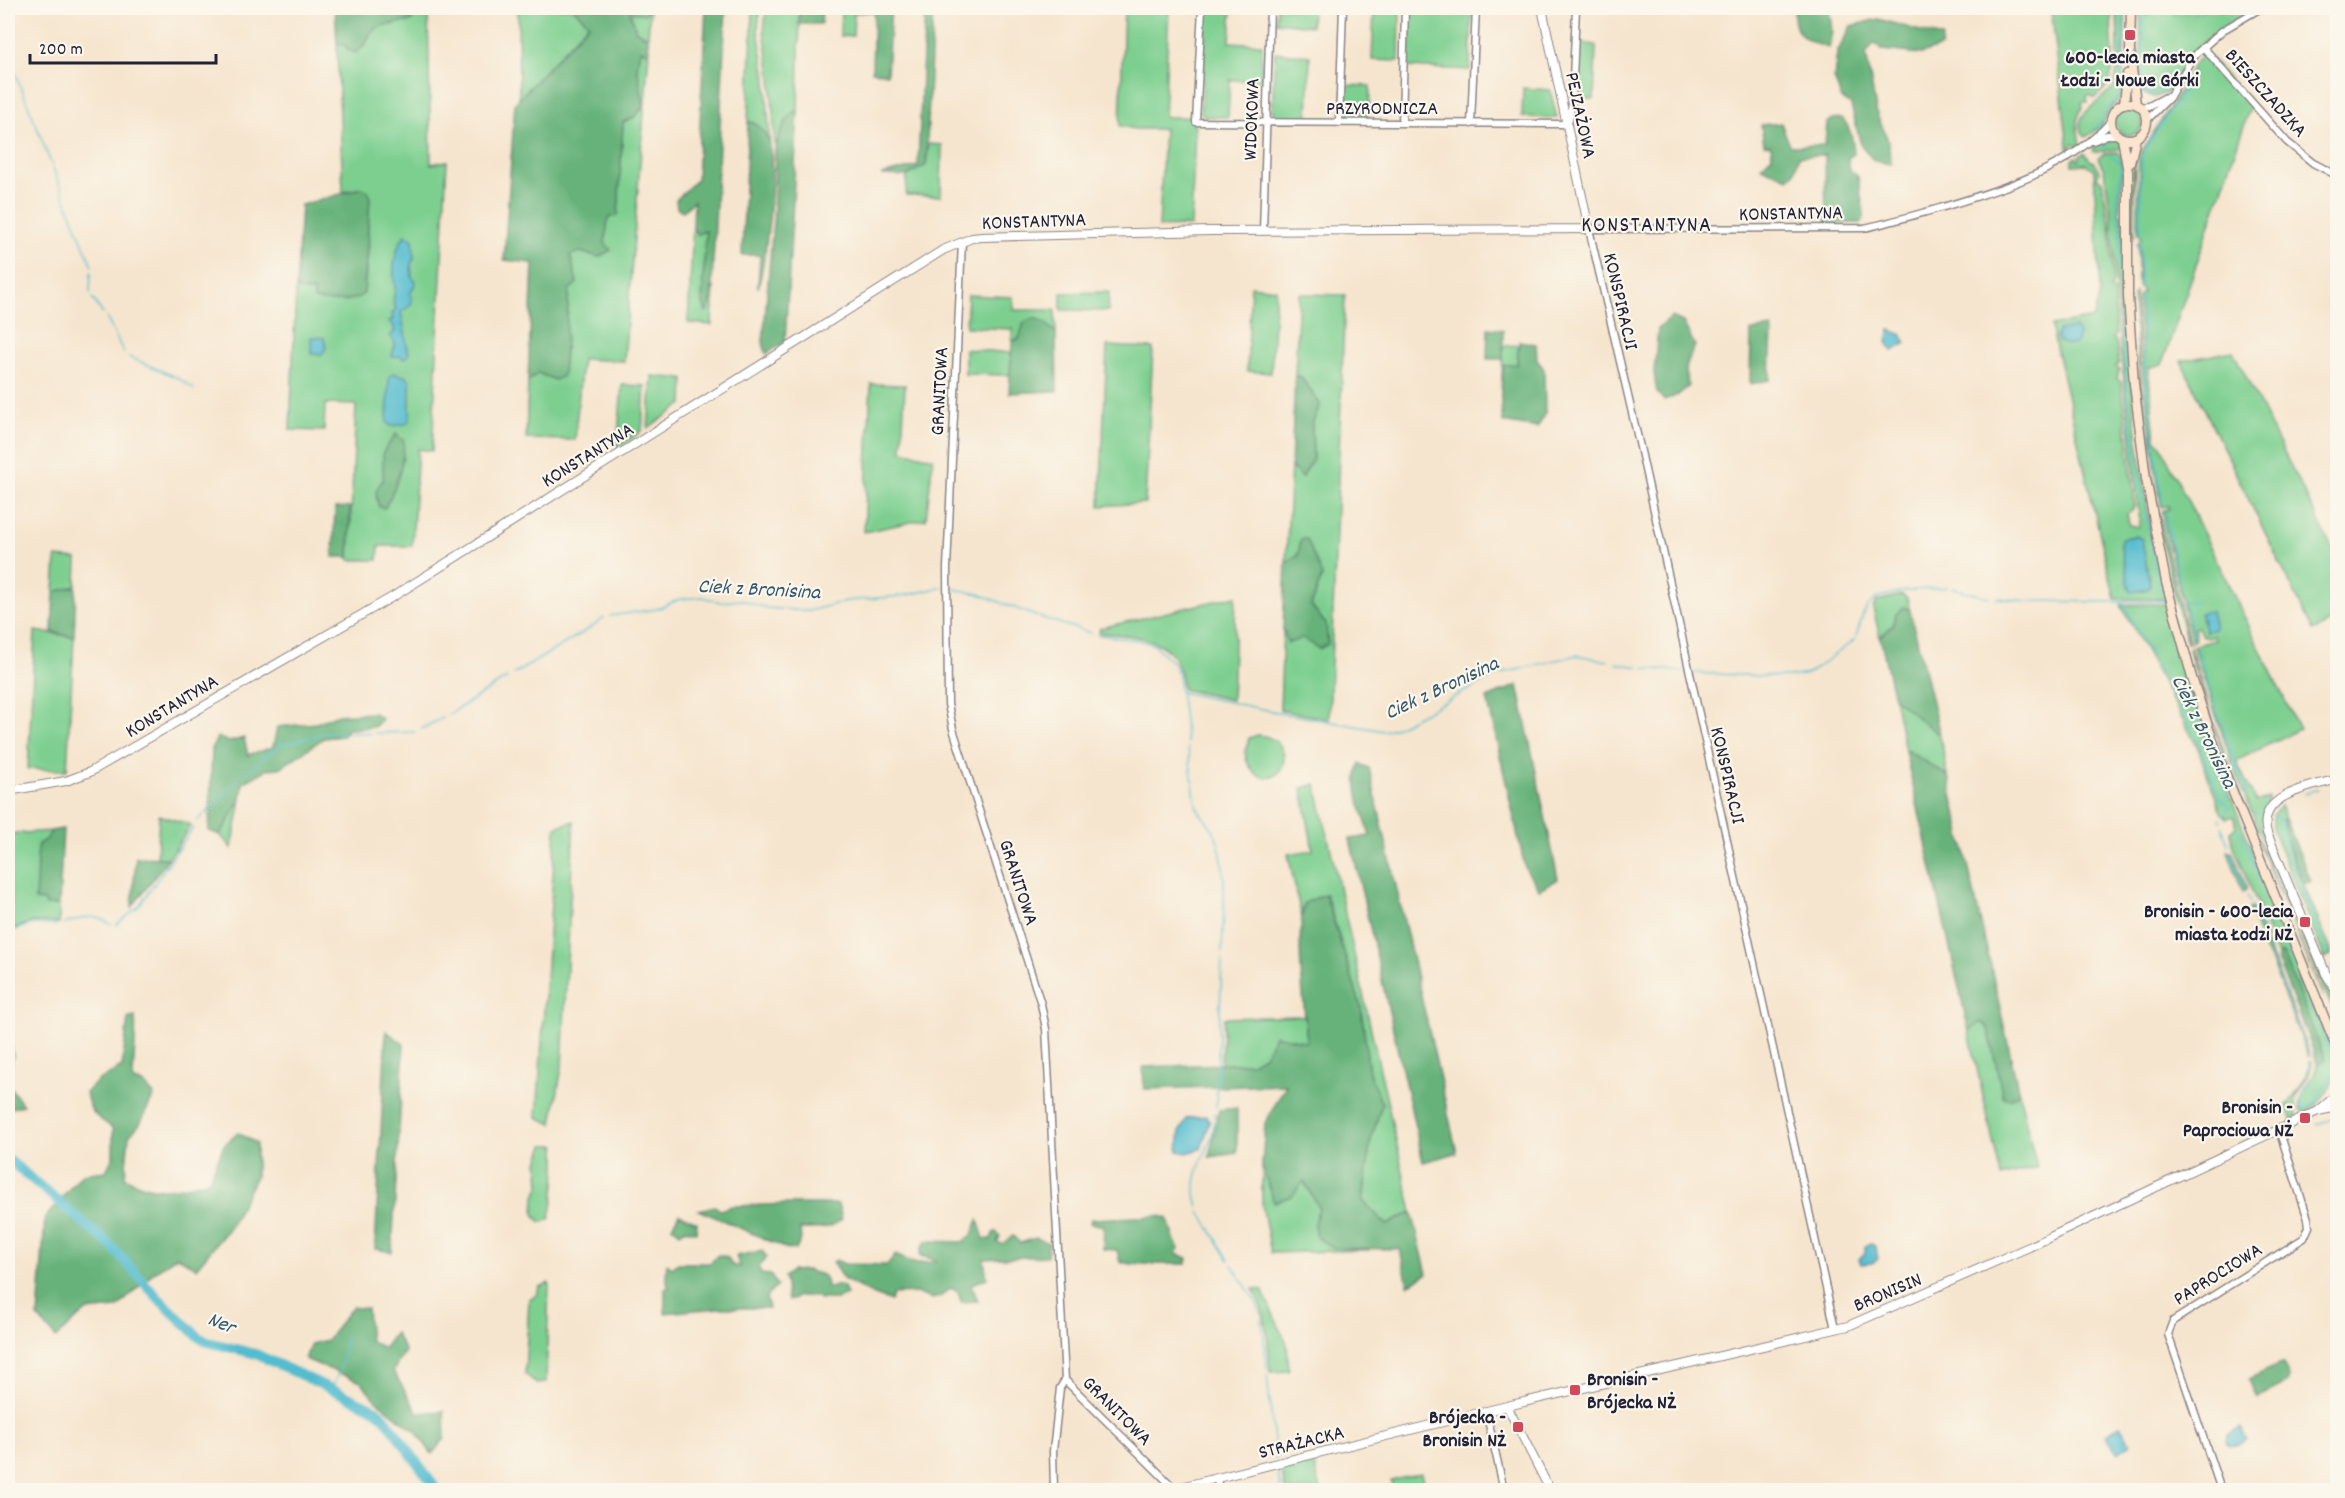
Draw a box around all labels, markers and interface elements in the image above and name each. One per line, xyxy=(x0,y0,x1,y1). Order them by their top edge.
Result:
scale bar xyxy=(30,27,216,65)
marker: 600-lecia miasta Łodzi - Nowe Górki xyxy=(2123,28,2137,42)
text: 200 m xyxy=(39,38,83,63)
street label: BIESZCZADZKA xyxy=(2217,43,2312,145)
place label: 600-lecia miasta Łodzi - Nowe Górki xyxy=(2060,45,2199,96)
street label: PEJZAŻOWA xyxy=(1556,70,1602,162)
street label: WIDOKOWA xyxy=(1238,77,1268,161)
street label: PRZYRODNICZA xyxy=(1326,96,1438,124)
street label: KONSTANTYNA xyxy=(1739,200,1844,230)
street label: KONSTANTYNA xyxy=(981,207,1087,239)
district label: KONSTANTYNA xyxy=(1581,211,1713,242)
street label: KONSPIRACJI xyxy=(1594,250,1644,353)
street label: GRANITOWA xyxy=(925,346,957,436)
street label: KONSTANTYNA xyxy=(537,417,640,496)
water label: Ciek z Bronisina xyxy=(697,573,822,609)
water label: Ciek z Bronisina xyxy=(1380,650,1505,729)
street label: KONSTANTYNA xyxy=(121,669,225,746)
water label: Ciek z Bronisina xyxy=(2162,671,2243,795)
street label: KONSPIRACJI xyxy=(1701,724,1751,827)
street label: GRANITOWA xyxy=(990,836,1044,930)
place label: Bronisin - 600-lecia miasta Łodzi NŻ xyxy=(2144,899,2294,950)
marker: Bronisin - 600-lecia miasta Łodzi NŻ xyxy=(2298,915,2312,929)
place label: Bronisin - Paprociowa NŻ xyxy=(2183,1095,2294,1146)
marker: Bronisin - Paprociowa NŻ xyxy=(2298,1111,2312,1125)
street label: PAPROCIOWA xyxy=(2169,1237,2269,1314)
street label: BRONISIN xyxy=(1850,1267,1927,1321)
water label: Ner xyxy=(203,1306,241,1345)
place label: Bronisin - Brójecka NŻ xyxy=(1587,1367,1677,1418)
street label: GRANITOWA xyxy=(1075,1371,1157,1453)
marker: Bronisin - Brójecka NŻ xyxy=(1568,1383,1582,1397)
place label: Brójecka - Bronisin NŻ xyxy=(1423,1405,1507,1456)
street label: STRAŻACKA xyxy=(1256,1420,1348,1468)
marker: Brójecka - Bronisin NŻ xyxy=(1511,1420,1525,1434)

